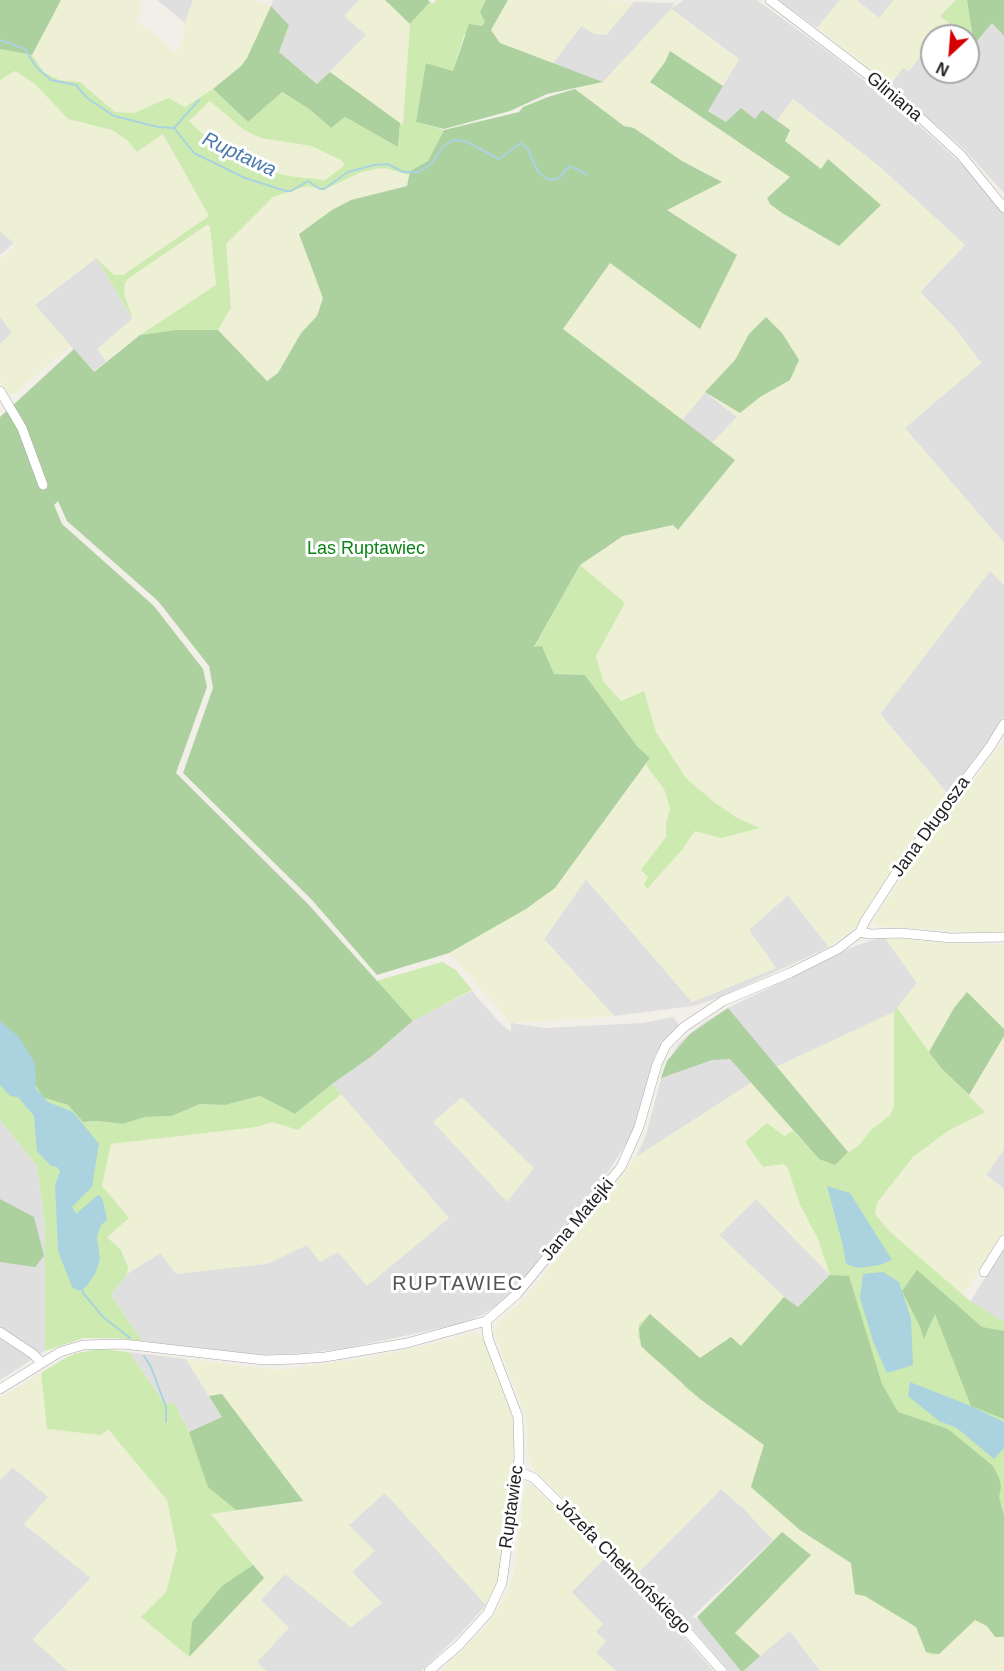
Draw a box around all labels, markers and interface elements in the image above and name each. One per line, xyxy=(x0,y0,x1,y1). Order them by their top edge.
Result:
north arrow xyxy=(920,24,980,84)
text: N xyxy=(934,59,952,79)
street label: Gliniana xyxy=(862,68,926,126)
water label: Ruptawa xyxy=(198,127,280,183)
park label: Las Ruptawiec xyxy=(307,538,425,560)
street label: Jana Długosza xyxy=(887,772,975,882)
street label: Jana Matejki xyxy=(537,1174,619,1266)
district label: RUPTAWIEC xyxy=(392,1272,524,1296)
street label: Ruptawiec xyxy=(495,1464,529,1550)
street label: Józefa Chełmońskiego xyxy=(551,1495,695,1639)

